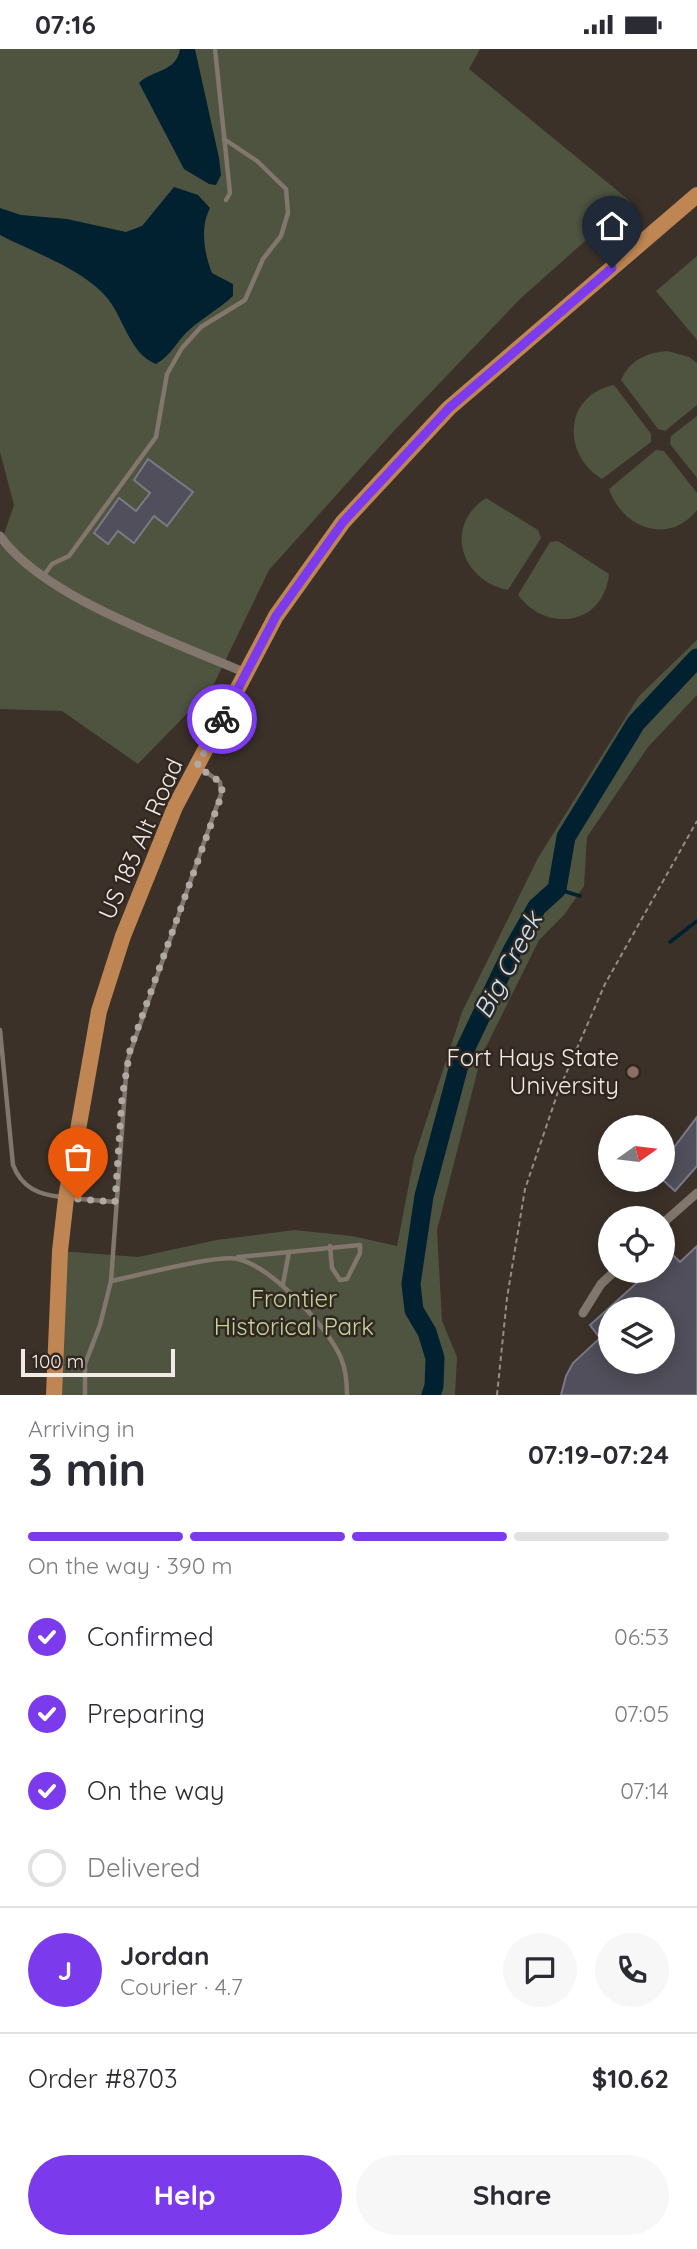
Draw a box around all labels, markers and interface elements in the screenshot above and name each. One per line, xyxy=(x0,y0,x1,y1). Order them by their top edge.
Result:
text: 07:16 xyxy=(35,8,96,41)
pin xyxy=(582,196,642,268)
icon: home xyxy=(593,207,631,245)
courier xyxy=(187,684,257,754)
icon: bike xyxy=(203,700,241,738)
street label: US 183 Alt Road xyxy=(91,753,189,924)
water label: Big Creek xyxy=(466,904,550,1024)
place label: Fort Hays State University xyxy=(447,1042,619,1100)
marker: Fort Hays State University xyxy=(625,1064,641,1080)
north arrow xyxy=(598,1115,676,1192)
map controls xyxy=(598,1115,675,1374)
pin xyxy=(48,1127,108,1199)
icon: bag xyxy=(59,1138,97,1176)
button: locate xyxy=(598,1206,675,1283)
park label: Frontier Historical Park xyxy=(214,1283,374,1341)
button: layers xyxy=(598,1297,675,1374)
scale bar xyxy=(21,1346,175,1378)
text: 100 m xyxy=(32,1349,84,1373)
text: Arriving in xyxy=(28,1414,135,1443)
text: 07:19–07:24 xyxy=(528,1438,669,1471)
text: 3 min xyxy=(28,1440,146,1498)
text: On the way · 390 m xyxy=(28,1551,233,1580)
icon: check xyxy=(28,1618,66,1656)
text: Confirmed xyxy=(87,1620,214,1653)
text: 06:53 xyxy=(614,1622,669,1651)
icon: check xyxy=(28,1695,66,1733)
text: Preparing xyxy=(87,1697,205,1730)
text: 07:05 xyxy=(614,1699,669,1728)
icon: check xyxy=(28,1772,66,1810)
text: On the way xyxy=(87,1774,225,1807)
text: 07:14 xyxy=(620,1776,669,1805)
text: Delivered xyxy=(87,1851,200,1884)
button: chat xyxy=(503,1933,577,2007)
button: phone xyxy=(595,1933,669,2007)
text: Jordan xyxy=(120,1939,209,1972)
text: J xyxy=(58,1954,72,1987)
text: Courier · 4.7 xyxy=(120,1972,243,2001)
text: Order #8703 xyxy=(28,2062,178,2095)
text: $10.62 xyxy=(592,2062,669,2095)
button: Help xyxy=(28,2155,342,2235)
button: Share xyxy=(356,2155,669,2235)

